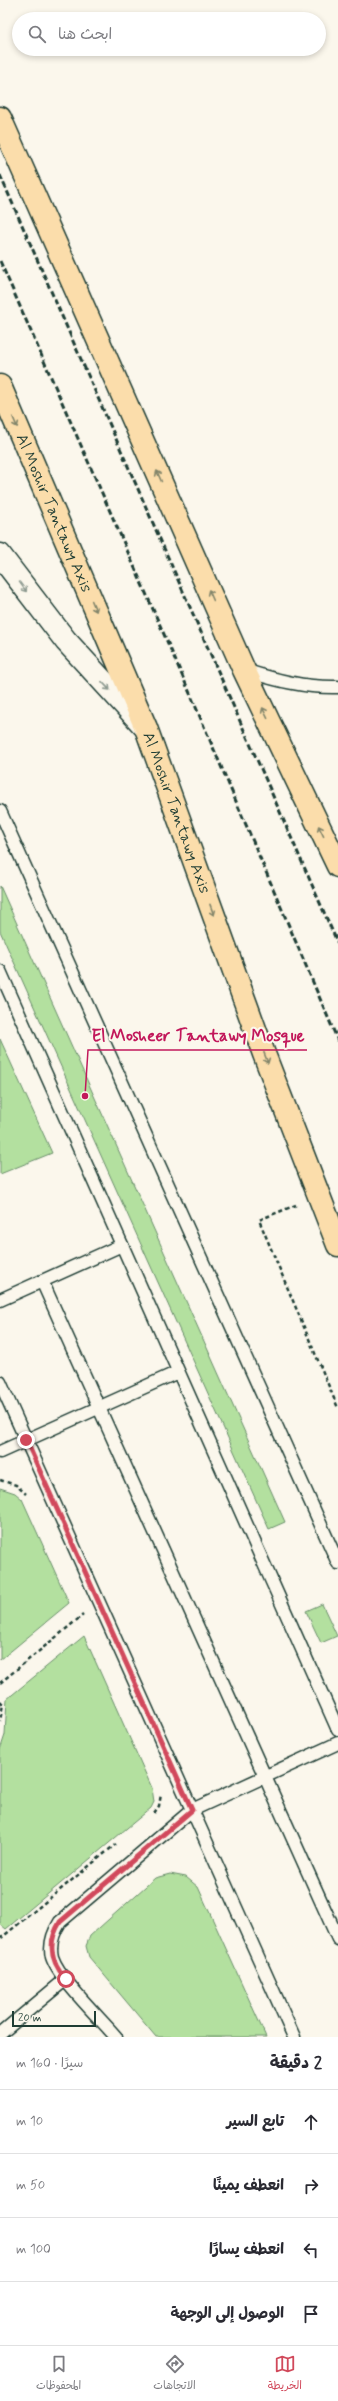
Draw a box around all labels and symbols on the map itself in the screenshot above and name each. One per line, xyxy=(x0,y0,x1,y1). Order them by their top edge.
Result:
one-way arrow xyxy=(12,416,20,428)
street label: Al Moshir Tantawy Axis xyxy=(11,430,97,595)
one-way arrow xyxy=(154,471,162,483)
one-way arrow xyxy=(19,581,27,592)
one-way arrow xyxy=(207,589,214,601)
one-way arrow xyxy=(91,599,98,611)
one-way arrow xyxy=(101,681,111,691)
one-way arrow xyxy=(261,708,268,720)
street label: Al Moshir Tantawy Axis xyxy=(138,729,216,896)
one-way arrow xyxy=(317,825,324,837)
one-way arrow xyxy=(209,903,216,916)
callout: El Mosheer Tantawy Mosque xyxy=(88,1021,307,1050)
text: El Mosheer Tantawy Mosque xyxy=(91,1025,305,1048)
one-way arrow xyxy=(262,1052,270,1064)
route end xyxy=(17,1431,35,1449)
route start xyxy=(57,1970,75,1988)
scale bar xyxy=(12,2009,96,2028)

